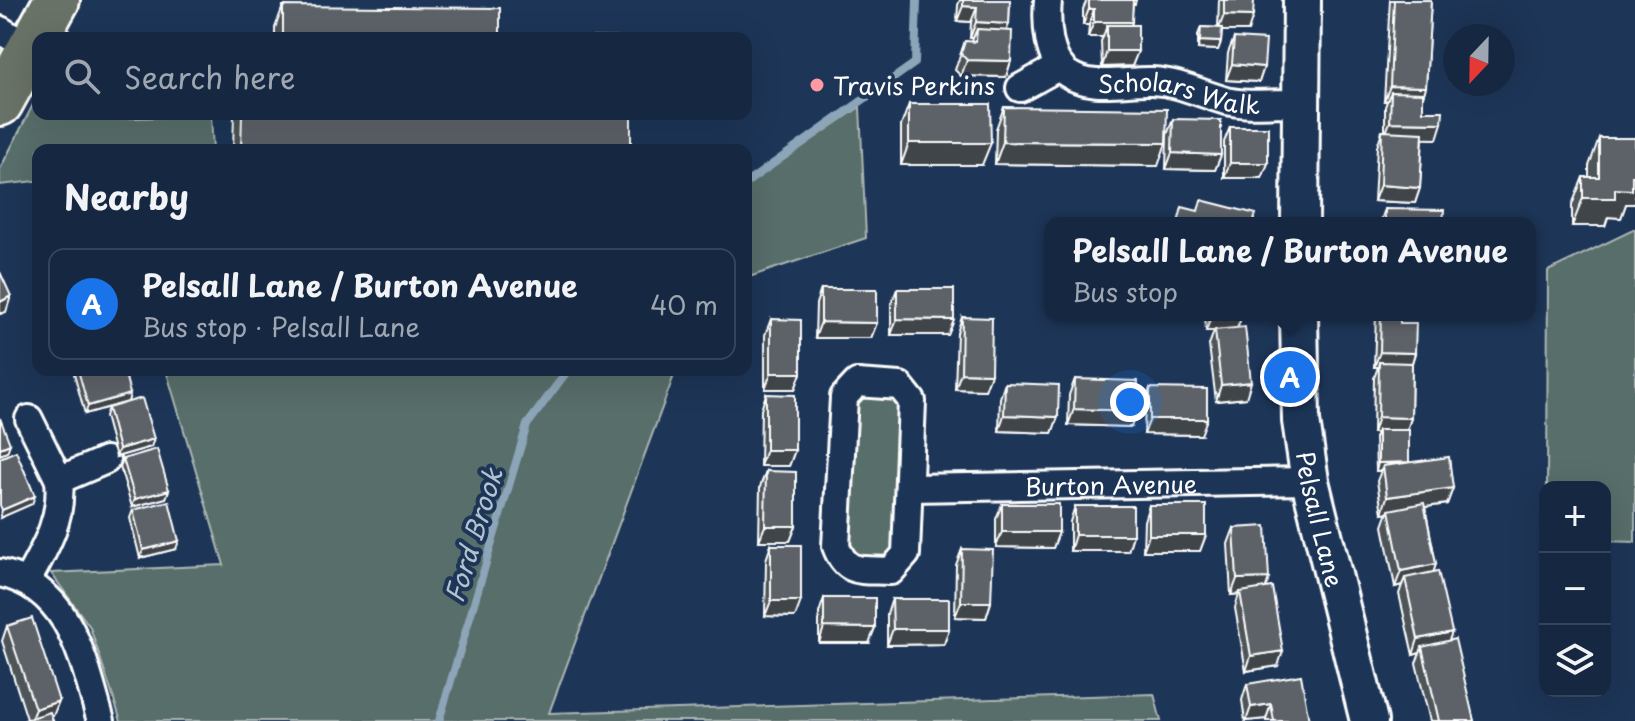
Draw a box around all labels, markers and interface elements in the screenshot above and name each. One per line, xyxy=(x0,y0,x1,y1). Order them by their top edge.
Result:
north arrow xyxy=(1443,24,1515,96)
search box xyxy=(32,32,752,120)
icon: search xyxy=(60,54,104,98)
text: Search here xyxy=(124,54,296,99)
street label: Scholars Walk xyxy=(1098,63,1260,122)
place label: Travis Perkins xyxy=(833,67,995,103)
marker: Travis Perkins xyxy=(808,76,826,94)
text: Nearby xyxy=(64,170,189,222)
popup xyxy=(1044,217,1536,321)
text: Pelsall Lane / Burton Avenue xyxy=(1072,227,1508,272)
text: Pelsall Lane / Burton Avenue xyxy=(142,262,578,307)
text: Bus stop xyxy=(1072,272,1178,311)
text: A xyxy=(82,285,102,324)
text: 40 m xyxy=(650,285,718,324)
text: Bus stop · Pelsall Lane xyxy=(142,307,420,346)
pin: A xyxy=(1264,347,1316,407)
your location xyxy=(1110,382,1150,422)
street label: Pelsall Lane xyxy=(1288,449,1353,591)
water label: Ford Brook xyxy=(434,462,512,607)
street label: Burton Avenue xyxy=(1025,465,1197,504)
map controls xyxy=(1539,481,1611,697)
button: + xyxy=(1539,481,1611,553)
button: − xyxy=(1539,553,1611,625)
button: layers xyxy=(1539,625,1611,697)

